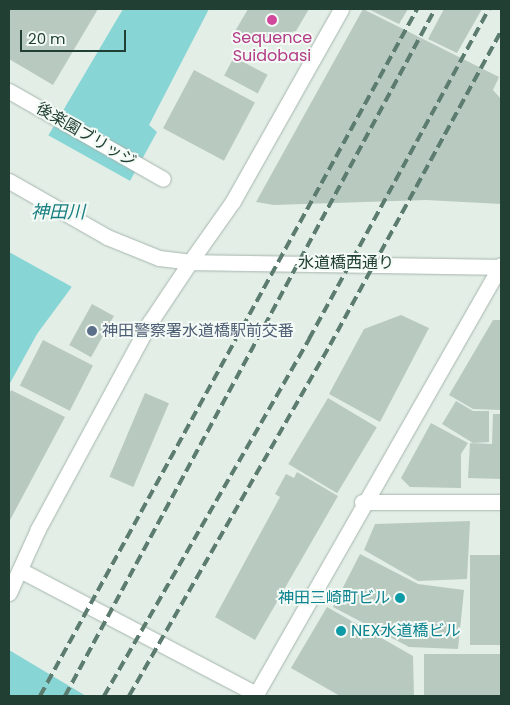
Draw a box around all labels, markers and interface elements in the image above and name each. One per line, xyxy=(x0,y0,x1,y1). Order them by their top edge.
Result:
marker: Sequence Suidobasi xyxy=(266,14,278,26)
scale bar xyxy=(22,20,129,52)
text: 20 m xyxy=(28,28,66,49)
place label: Sequence Suidobasi xyxy=(232,28,312,66)
street label: 後楽園ブリッジ xyxy=(33,99,139,171)
water label: 神田川 xyxy=(31,201,85,223)
street label: 水道橋西通り xyxy=(298,253,394,273)
place label: 神田警察署水道橋駅前交番 xyxy=(102,321,294,341)
marker: 神田警察署水道橋駅前交番 xyxy=(86,325,98,337)
place label: 神田三崎町ビル xyxy=(278,588,390,608)
marker: 神田三崎町ビル xyxy=(394,592,406,604)
place label: NEX水道橋ビル xyxy=(351,621,460,641)
marker: NEX水道橋ビル xyxy=(335,625,347,637)

